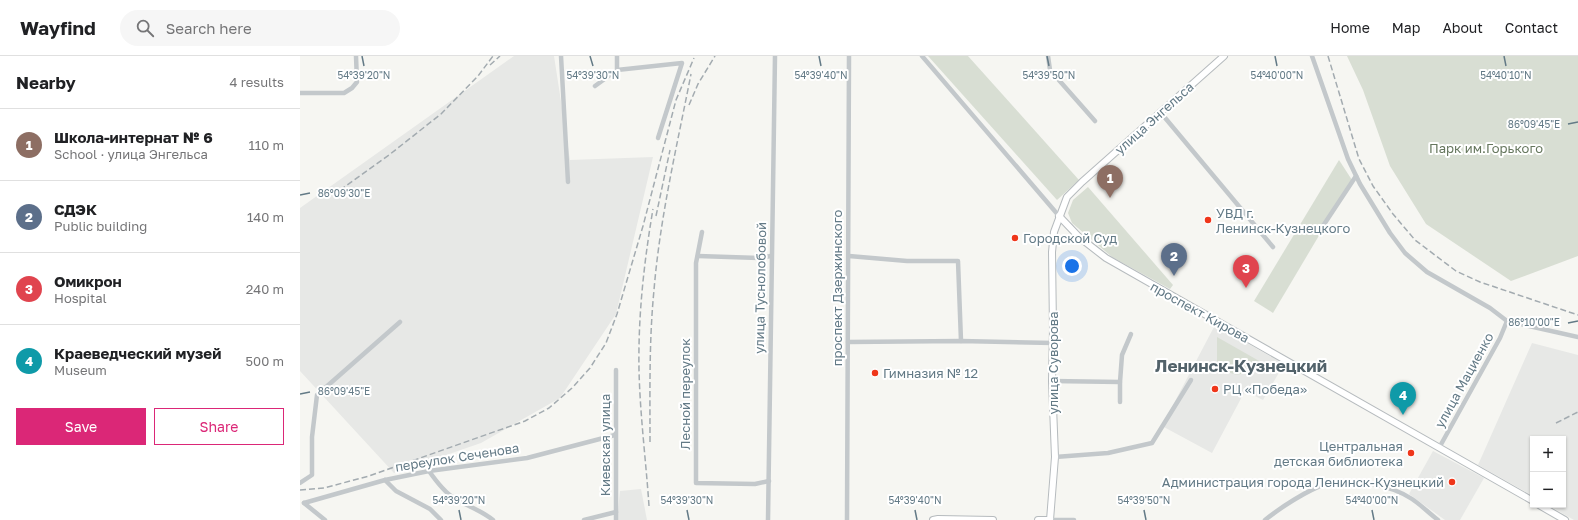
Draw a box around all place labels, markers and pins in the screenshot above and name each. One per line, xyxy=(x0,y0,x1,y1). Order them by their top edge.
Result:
pin: 1 xyxy=(1097,165,1123,198)
place label: УВД г. Ленинск-Кузнецкого xyxy=(1216,205,1350,236)
marker: УВД г. Ленинск-Кузнецкого xyxy=(1203,215,1213,225)
place label: Городской Суд xyxy=(1023,230,1117,246)
marker: Городской Суд xyxy=(1010,233,1020,243)
pin: 2 xyxy=(1161,243,1187,276)
pin: 3 xyxy=(1233,255,1259,288)
place label: Гимназия № 12 xyxy=(883,365,978,381)
marker: Гимназия № 12 xyxy=(870,368,880,378)
place label: РЦ «Победа» xyxy=(1223,381,1307,397)
pin: 4 xyxy=(1390,382,1416,415)
marker: РЦ «Победа» xyxy=(1210,384,1220,394)
place label: Центральная детская библиотека xyxy=(1274,438,1403,469)
marker: Центральная детская библиотека xyxy=(1406,448,1416,458)
place label: Администрация города Ленинск-Кузнецкий xyxy=(1162,474,1444,490)
marker: Администрация города Ленинск-Кузнецкий xyxy=(1447,477,1457,487)

